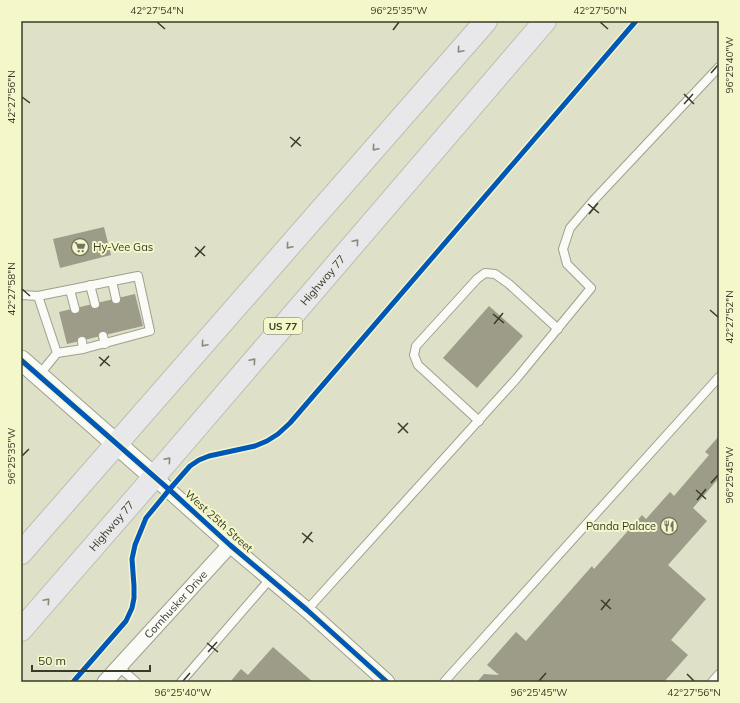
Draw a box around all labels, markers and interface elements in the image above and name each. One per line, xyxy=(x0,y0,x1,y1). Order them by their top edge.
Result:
text: 42°27'54"N xyxy=(130,4,184,17)
text: 96°25'35"W xyxy=(371,4,427,17)
text: 42°27'50"N xyxy=(573,4,627,17)
text: 96°25'40"W xyxy=(723,37,736,93)
one-way arrow xyxy=(458,46,465,53)
text: 42°27'56"N xyxy=(5,70,18,124)
one-way arrow xyxy=(372,144,379,151)
supermarket icon: Hy-Vee Gas xyxy=(70,237,90,257)
one-way arrow xyxy=(351,239,358,246)
place label: Hy-Vee Gas xyxy=(93,240,153,254)
one-way arrow xyxy=(286,241,294,249)
street label: Highway 77 xyxy=(297,252,348,308)
text: 42°27'58"N xyxy=(5,262,18,316)
text: 42°27'52"N xyxy=(723,290,736,344)
road number: US 77 xyxy=(264,318,302,334)
one-way arrow xyxy=(201,339,208,347)
one-way arrow xyxy=(248,359,255,366)
text: 96°25'35"W xyxy=(5,428,18,484)
text: 96°25'45"W xyxy=(723,447,736,503)
one-way arrow xyxy=(164,457,171,465)
street label: West 25th Street xyxy=(182,487,256,555)
street label: Highway 77 xyxy=(86,498,137,554)
restaurant icon: Panda Palace xyxy=(659,516,679,536)
place label: Panda Palace xyxy=(586,519,656,533)
street label: Cornhusker Drive xyxy=(141,568,210,641)
one-way arrow xyxy=(42,598,49,605)
scale bar xyxy=(32,647,150,673)
text: 50 m xyxy=(38,653,66,668)
text: 96°25'40"W xyxy=(155,686,211,699)
text: 96°25'45"W xyxy=(511,686,567,699)
text: 42°27'56"N xyxy=(667,686,721,699)

